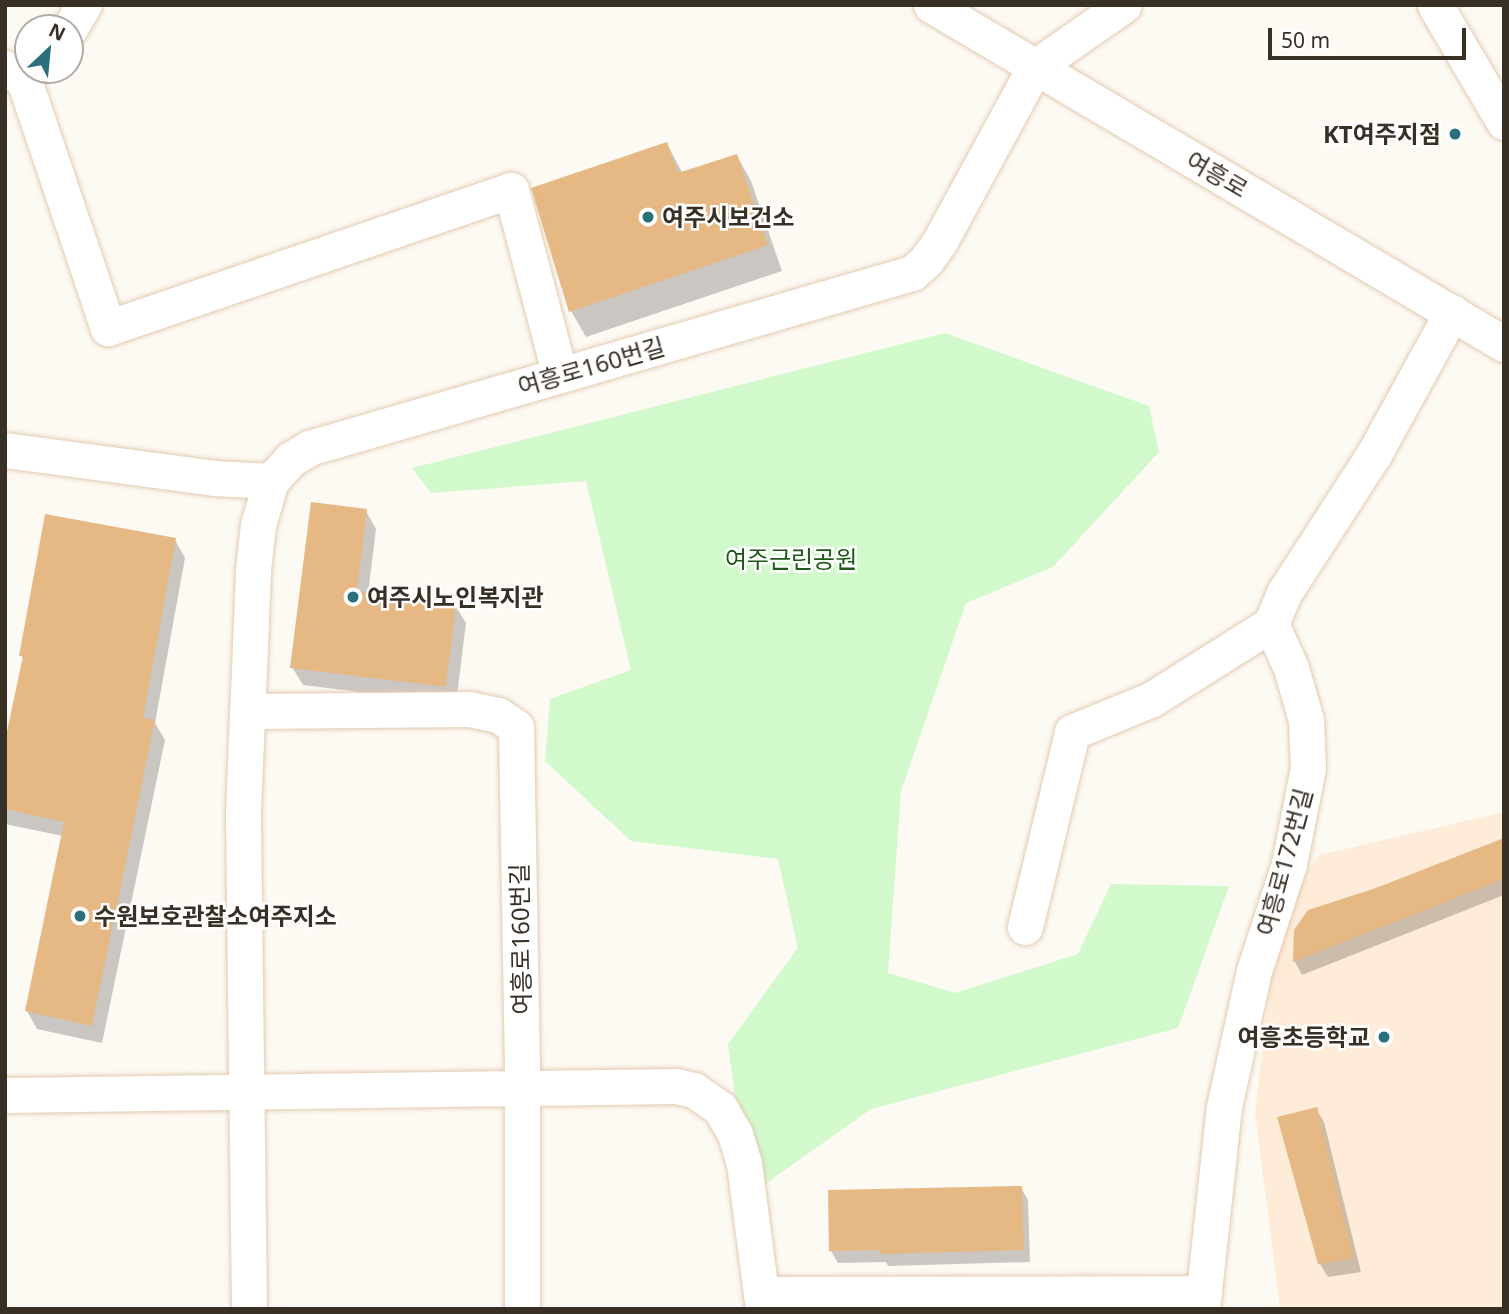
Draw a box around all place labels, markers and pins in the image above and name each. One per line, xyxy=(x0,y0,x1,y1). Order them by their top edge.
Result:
place label: KT여주지점 xyxy=(1323,120,1441,148)
marker: KT여주지점 xyxy=(1447,126,1463,142)
place label: 여주시보건소 xyxy=(662,203,794,231)
marker: 여주시보건소 xyxy=(640,209,656,225)
place label: 여주시노인복지관 xyxy=(367,583,544,611)
marker: 여주시노인복지관 xyxy=(345,589,361,605)
place label: 수원보호관찰소여주지소 xyxy=(94,902,337,930)
marker: 수원보호관찰소여주지소 xyxy=(72,908,88,924)
place label: 여흥초등학교 xyxy=(1238,1023,1370,1051)
marker: 여흥초등학교 xyxy=(1376,1029,1392,1045)

